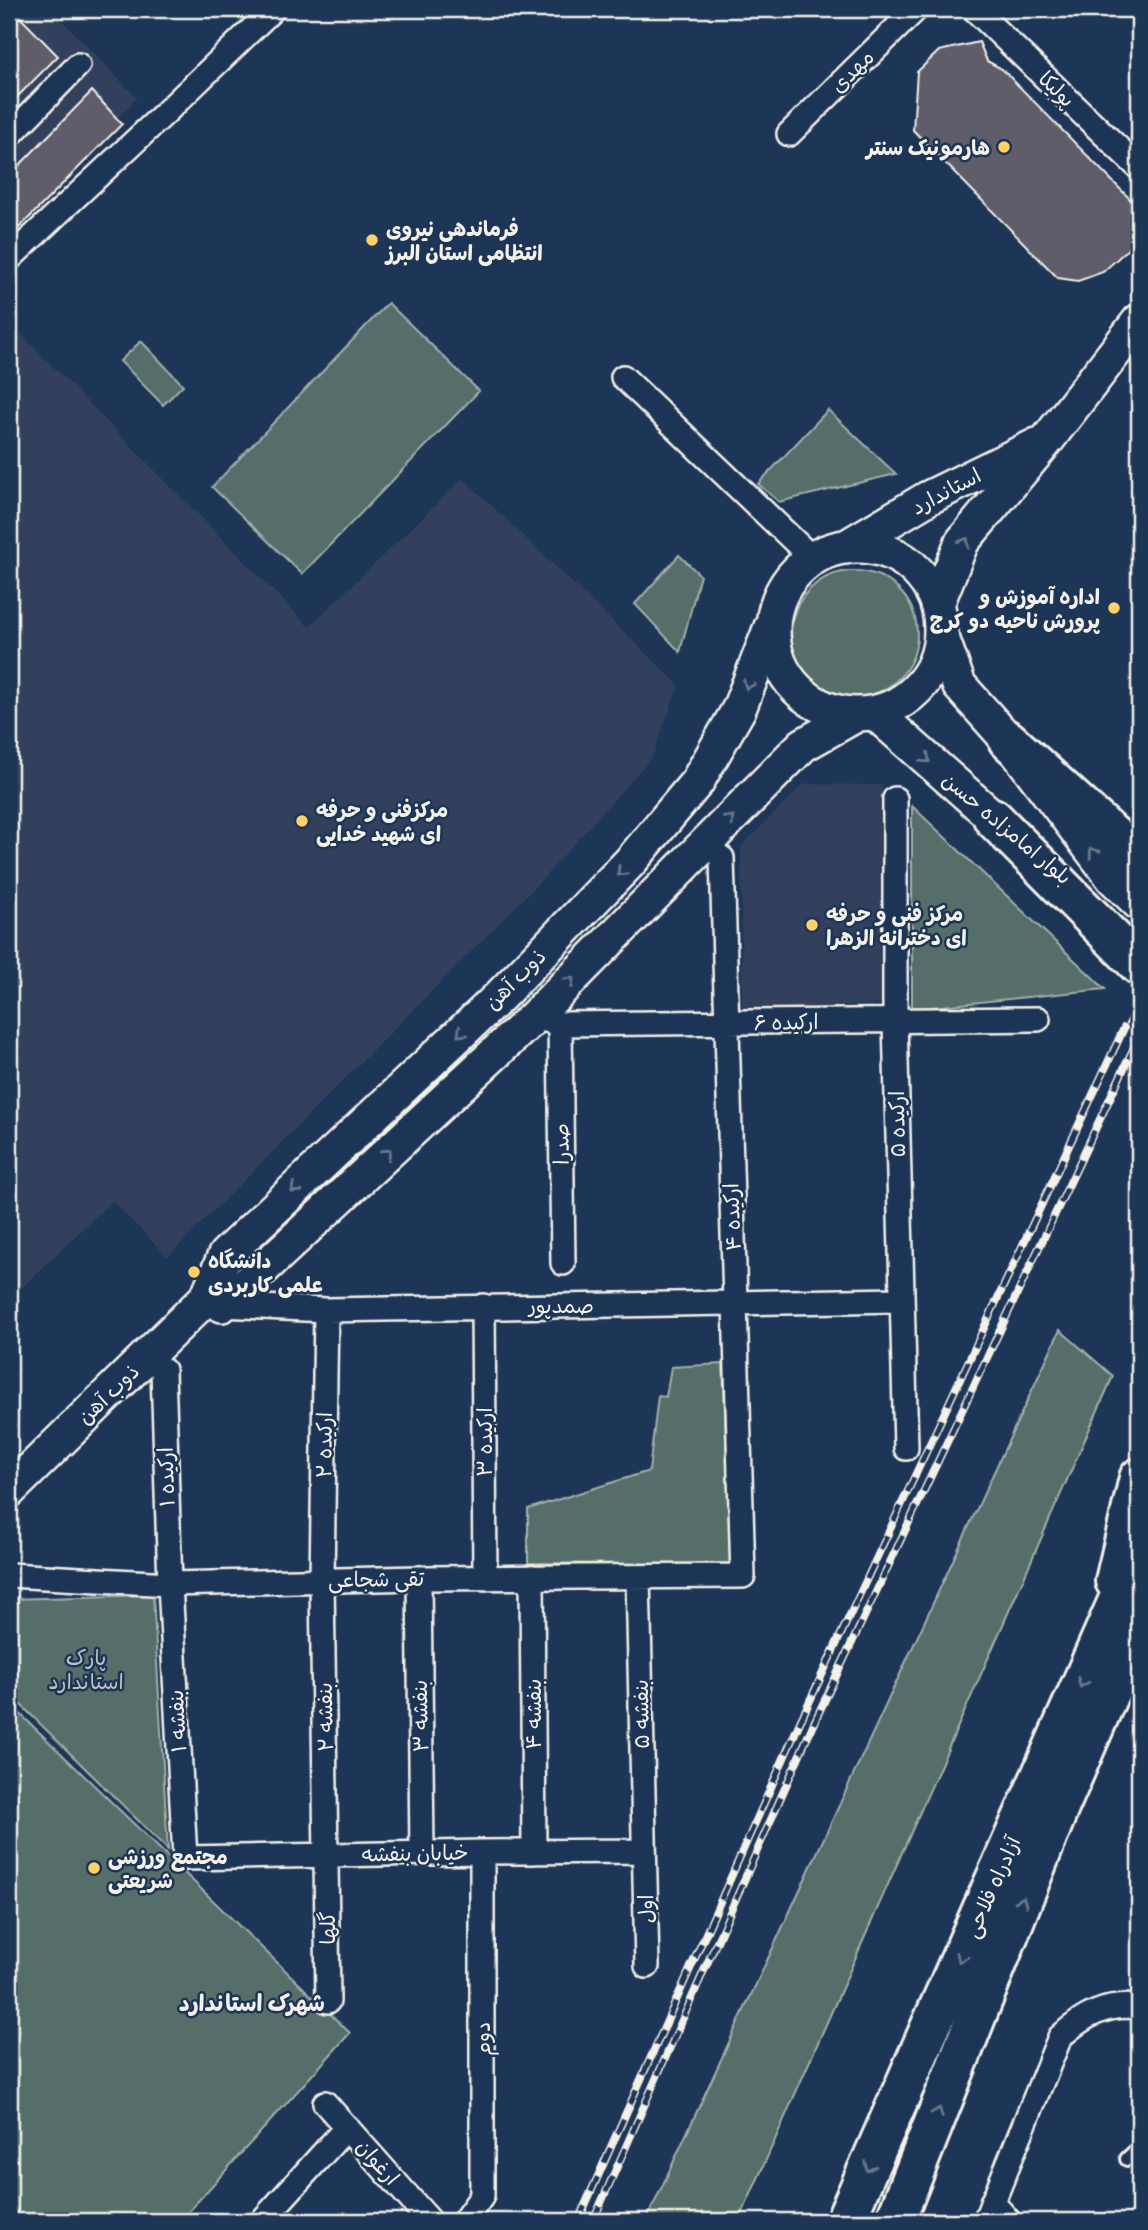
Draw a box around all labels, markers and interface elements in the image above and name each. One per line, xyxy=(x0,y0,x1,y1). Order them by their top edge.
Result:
street label: مهدی xyxy=(824,43,880,99)
street label: پولیکا xyxy=(1033,65,1081,113)
place label: هارمونیک سنتر xyxy=(864,134,990,161)
marker: هارمونیک سنتر xyxy=(996,139,1012,155)
place label: فرماندهی نیروی انتظامی استان البرز xyxy=(384,215,543,266)
marker: فرماندهی نیروی انتظامی استان البرز xyxy=(364,232,380,248)
street label: استاندارد xyxy=(906,461,986,521)
one-way arrow xyxy=(956,536,969,549)
place label: اداره آموزش و پرورش ناحیه دو کرج xyxy=(929,583,1100,634)
marker: اداره آموزش و پرورش ناحیه دو کرج xyxy=(1106,600,1122,616)
one-way arrow xyxy=(743,679,757,691)
one-way arrow xyxy=(918,751,931,763)
street label: بلوار امامزاده حسن xyxy=(937,766,1077,890)
place label: مرکزفنی و حرفه ای شهید خدایی xyxy=(316,796,448,847)
marker: مرکزفنی و حرفه ای شهید خدایی xyxy=(294,813,310,829)
one-way arrow xyxy=(722,815,734,827)
one-way arrow xyxy=(1089,848,1102,860)
one-way arrow xyxy=(616,863,629,876)
place label: مرکز فنی و حرفه ای دخترانه الزهرا xyxy=(826,900,967,951)
marker: مرکز فنی و حرفه ای دخترانه الزهرا xyxy=(804,917,820,933)
street label: ذوب آهن xyxy=(479,943,551,1015)
one-way arrow xyxy=(562,976,575,989)
street label: ارکیده ۶ xyxy=(753,1008,819,1036)
one-way arrow xyxy=(456,1025,469,1038)
street label: ارکیده ۵ xyxy=(883,1090,911,1158)
street label: صدرا xyxy=(547,1123,575,1165)
one-way arrow xyxy=(379,1149,392,1162)
one-way arrow xyxy=(290,1181,303,1193)
street label: ارکیده ۴ xyxy=(717,1183,747,1251)
place label: دانشگاه علمی کاربردی xyxy=(208,1247,323,1298)
marker: دانشگاه علمی کاربردی xyxy=(186,1264,202,1280)
street label: صمدپور xyxy=(527,1292,594,1319)
street label: ذوب آهن xyxy=(71,1358,145,1430)
street label: ارکیده ۳ xyxy=(471,1407,498,1477)
street label: ارکیده ۲ xyxy=(310,1412,338,1478)
street label: ارکیده ۱ xyxy=(151,1447,181,1507)
street label: تقی شجاعی xyxy=(328,1565,425,1594)
park label: پارک استاندارد xyxy=(48,1644,124,1695)
one-way arrow xyxy=(1076,1676,1090,1688)
street label: بنفشه ۴ xyxy=(520,1679,547,1749)
street label: بنفشه ۵ xyxy=(627,1679,655,1749)
street label: بنفشه ۳ xyxy=(406,1680,434,1752)
street label: بنفشه ۲ xyxy=(311,1682,339,1752)
street label: بنفشه ۱ xyxy=(162,1689,192,1753)
street label: آزادراه فلاحی xyxy=(958,1831,1028,1942)
street label: خیابان بنفشه xyxy=(361,1839,469,1867)
place label: مجتمع ورزشی شریعتی xyxy=(108,1843,228,1894)
marker: مجتمع ورزشی شریعتی xyxy=(86,1860,102,1876)
street label: اول xyxy=(632,1894,660,1924)
one-way arrow xyxy=(1014,1895,1028,1907)
street label: گلها xyxy=(314,1911,341,1945)
one-way arrow xyxy=(955,1951,969,1964)
district label: شهرک استاندارد xyxy=(179,1988,325,2017)
street label: دوم xyxy=(469,2022,499,2056)
one-way arrow xyxy=(930,2107,944,2119)
street label: ارغوان xyxy=(351,2133,405,2191)
one-way arrow xyxy=(863,2159,877,2172)

